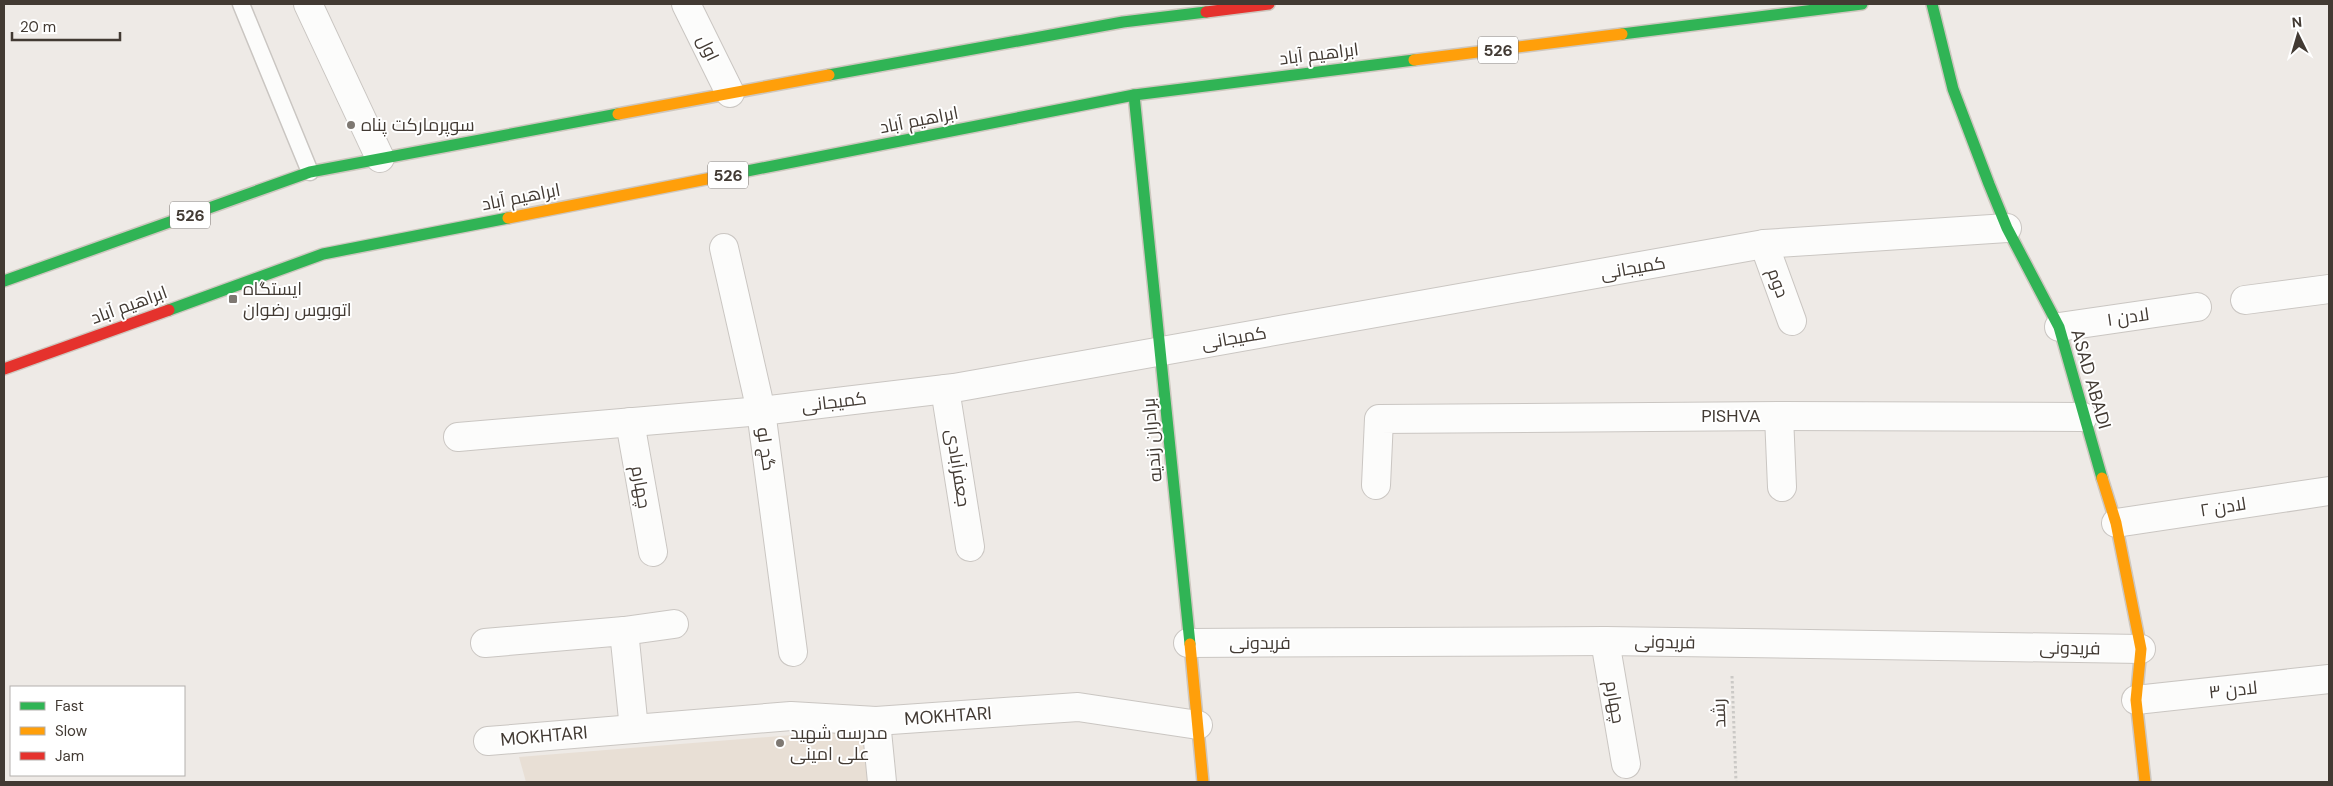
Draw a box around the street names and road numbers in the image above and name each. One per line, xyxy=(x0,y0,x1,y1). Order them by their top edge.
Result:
street label: اول xyxy=(691,31,725,65)
road number: 526 xyxy=(1478,36,1518,64)
street label: ابراهیم آباد xyxy=(1278,37,1360,71)
street label: ابراهیم آباد xyxy=(878,101,960,139)
road number: 526 xyxy=(708,162,748,188)
street label: ابراهیم آباد xyxy=(480,178,562,216)
road number: 526 xyxy=(170,202,210,228)
street label: کمیجانی xyxy=(1599,250,1667,286)
street label: دوم xyxy=(1762,265,1794,301)
street label: ابراهیم آباد xyxy=(87,280,171,330)
street label: لادن ۱ xyxy=(2105,302,2151,332)
street label: کمیجانی xyxy=(1200,320,1268,356)
street label: ASAD ABADI xyxy=(2065,326,2117,432)
street label: کمیجانی xyxy=(800,386,868,418)
street label: برادران زندیه xyxy=(1136,397,1168,483)
street label: PISHVA xyxy=(1701,404,1761,428)
street label: گچ لو xyxy=(751,426,781,472)
street label: جعفرآبادی xyxy=(940,428,976,508)
street label: چهارم xyxy=(625,464,657,510)
street label: لادن ۲ xyxy=(2198,492,2248,522)
street label: فریدونی xyxy=(1634,629,1696,655)
street label: فریدونی xyxy=(1229,631,1291,655)
street label: فریدونی xyxy=(2039,635,2101,661)
street label: لادن ۳ xyxy=(2207,675,2259,705)
street label: چهارم xyxy=(1599,679,1631,725)
street label: رشد xyxy=(1706,698,1732,728)
street label: MOKHTARI xyxy=(904,701,992,731)
street label: MOKHTARI xyxy=(499,720,589,752)

